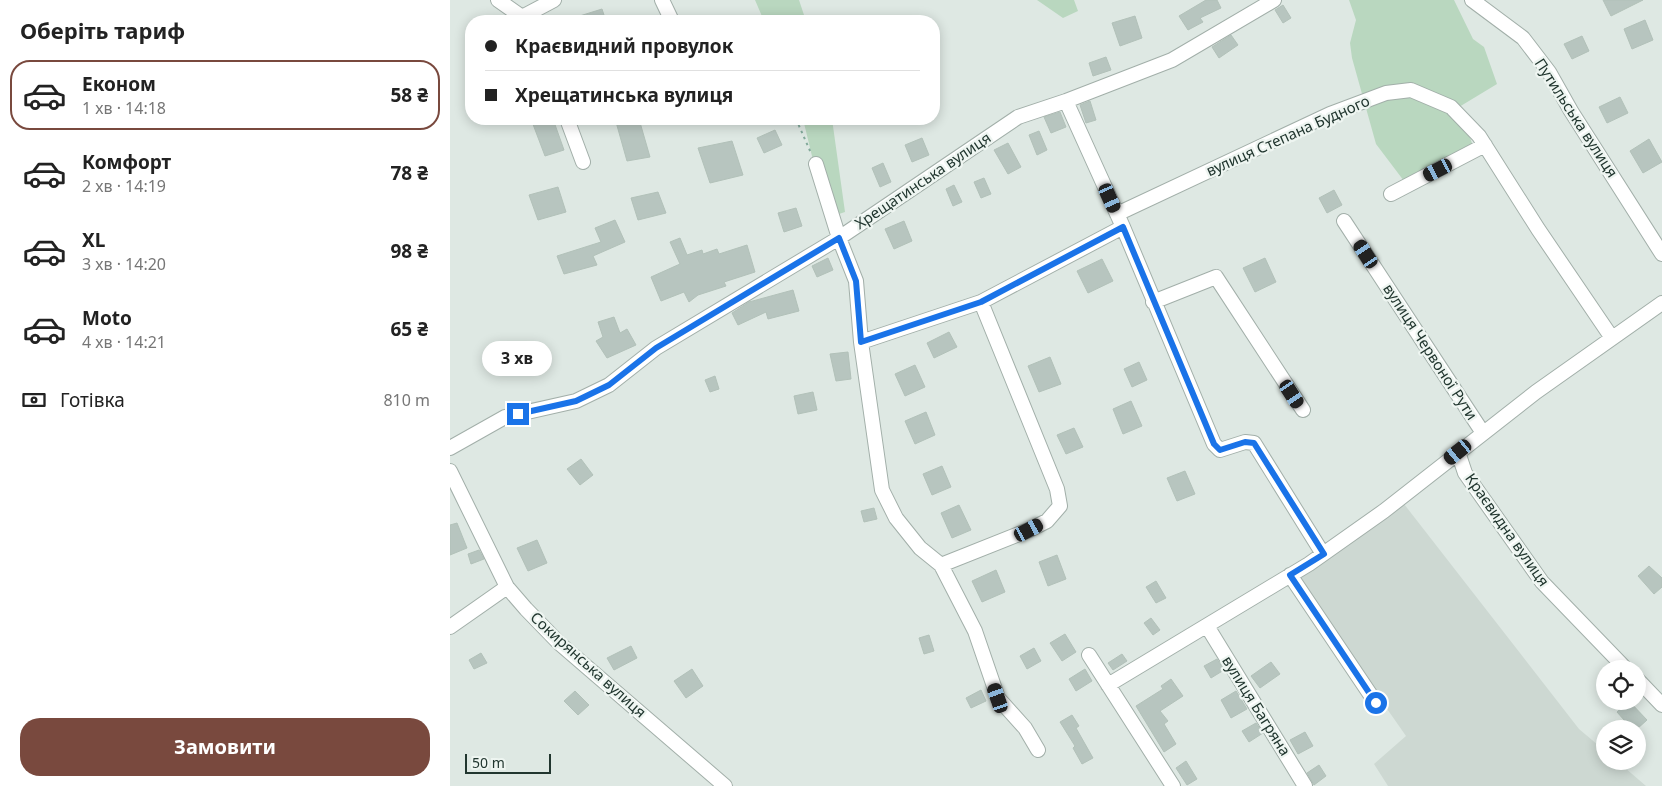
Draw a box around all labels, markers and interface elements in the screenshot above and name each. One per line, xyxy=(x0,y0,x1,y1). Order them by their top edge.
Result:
text: Оберіть тариф xyxy=(20,15,185,45)
text: Краєвидний провулок xyxy=(515,33,733,59)
street label: Путильська вулиця xyxy=(1531,54,1623,181)
text: Економ xyxy=(82,71,156,97)
icon: car xyxy=(22,73,67,118)
text: 58 ₴ xyxy=(390,82,428,108)
text: Хрещатинська вулиця xyxy=(515,82,733,108)
street label: вулиця Степана Будного xyxy=(1203,90,1373,180)
text: 1 хв · 14:18 xyxy=(82,97,166,119)
street label: Хрещатинська вулиця xyxy=(851,127,994,233)
text: Комфорт xyxy=(82,149,171,175)
icon: car xyxy=(22,151,67,196)
car xyxy=(1421,157,1454,183)
text: 78 ₴ xyxy=(390,160,428,186)
text: 2 хв · 14:19 xyxy=(82,175,166,197)
car xyxy=(1097,181,1122,215)
text: XL xyxy=(82,227,105,253)
icon: car xyxy=(22,229,67,274)
car xyxy=(1351,237,1380,271)
text: 98 ₴ xyxy=(390,238,428,264)
text: 3 хв · 14:20 xyxy=(82,253,166,275)
street label: вулиця Червоної Рути xyxy=(1379,279,1482,423)
text: Moto xyxy=(82,305,132,331)
icon: car xyxy=(22,307,67,352)
text: 65 ₴ xyxy=(390,316,428,342)
text: 4 хв · 14:21 xyxy=(82,331,166,353)
callout: 3 хв xyxy=(483,342,553,376)
text: 3 хв xyxy=(501,347,533,369)
car xyxy=(1277,377,1306,411)
icon: cash xyxy=(20,386,48,414)
text: Готівка xyxy=(60,387,125,413)
text: 810 m xyxy=(383,389,430,411)
route end xyxy=(507,403,529,425)
car xyxy=(1441,437,1474,467)
street label: Краєвидна вулиця xyxy=(1461,469,1554,590)
car xyxy=(1012,516,1045,544)
street label: Сокирянська вулиця xyxy=(527,607,651,722)
street label: вулиця Багряна xyxy=(1218,652,1296,759)
map controls xyxy=(1596,660,1646,770)
button: locate xyxy=(1596,660,1646,710)
car xyxy=(986,681,1009,715)
route start xyxy=(1365,692,1387,714)
button: Замовити xyxy=(20,718,430,776)
button: layers xyxy=(1596,720,1646,770)
scale bar xyxy=(465,751,551,774)
text: 50 m xyxy=(472,753,505,772)

